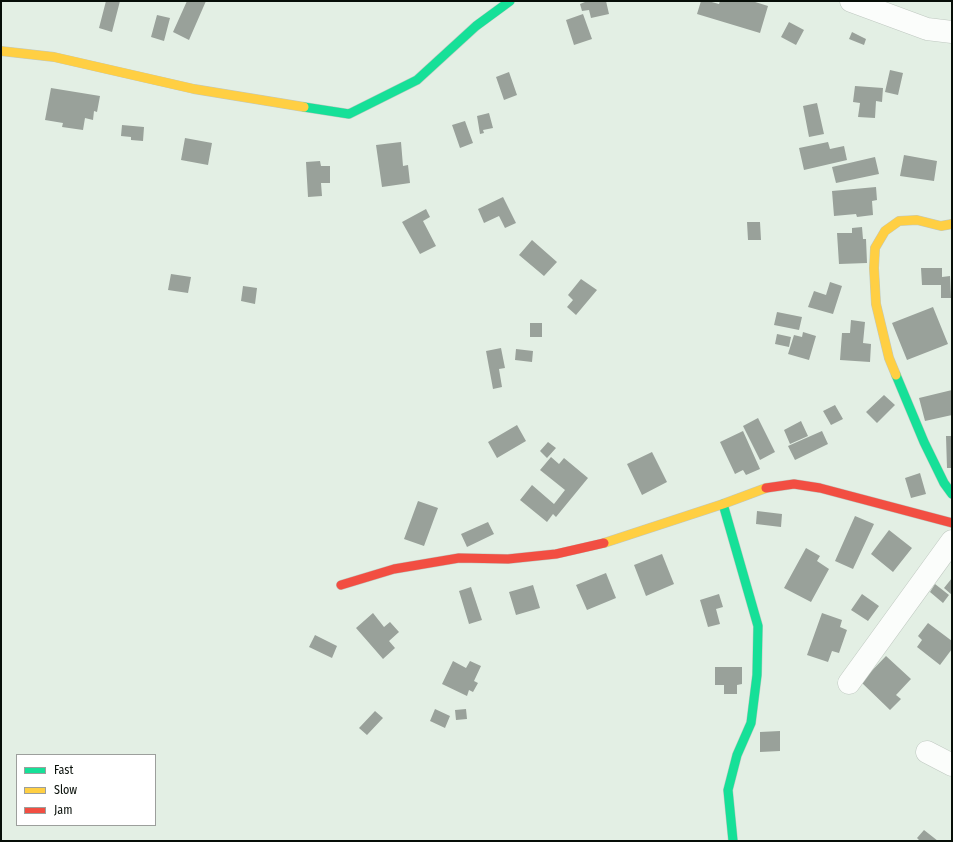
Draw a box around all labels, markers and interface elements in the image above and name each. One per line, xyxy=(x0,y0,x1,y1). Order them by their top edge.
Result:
legend xyxy=(16,754,156,826)
text: Fast xyxy=(54,763,73,777)
text: Slow xyxy=(54,783,77,797)
text: Jam xyxy=(54,803,72,817)

